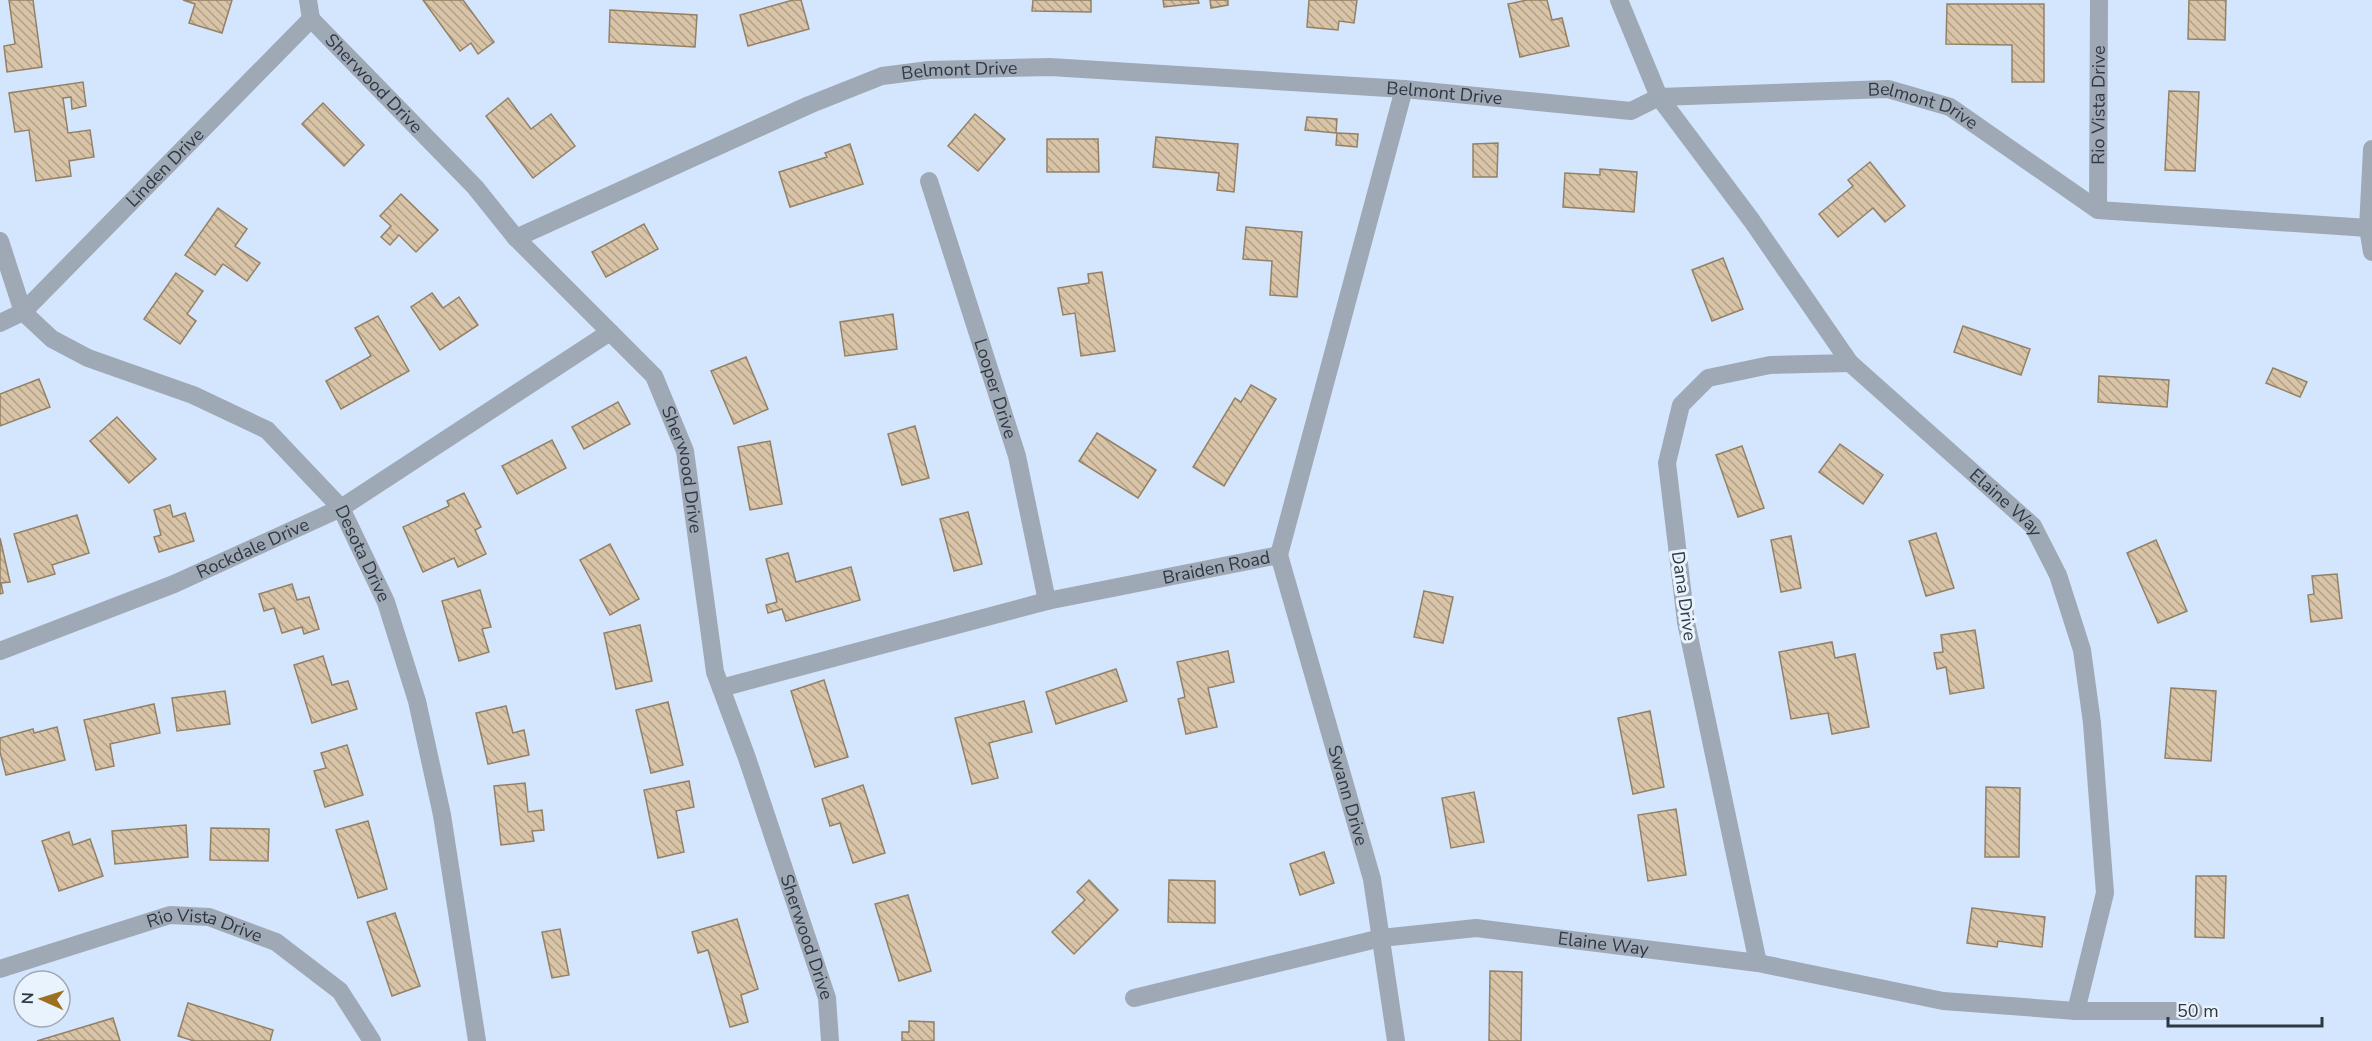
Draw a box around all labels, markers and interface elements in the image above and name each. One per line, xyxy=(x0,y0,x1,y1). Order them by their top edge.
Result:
street label: Sherwood Drive xyxy=(320,28,428,139)
street label: Rio Vista Drive xyxy=(2086,45,2111,165)
street label: Belmont Drive xyxy=(900,56,1018,85)
street label: Belmont Drive xyxy=(1386,76,1503,110)
street label: Belmont Drive xyxy=(1867,77,1983,135)
street label: Linden Drive xyxy=(121,123,209,212)
street label: Looper Drive xyxy=(968,336,1023,442)
street label: Sherwood Drive xyxy=(656,402,708,535)
street label: Elaine Way xyxy=(1964,463,2049,541)
street label: Desota Drive xyxy=(329,501,396,606)
street label: Rockdale Drive xyxy=(193,512,313,584)
street label: Braiden Road xyxy=(1160,545,1272,590)
street label: Dana Drive xyxy=(1666,550,1702,642)
street label: Swann Drive xyxy=(1322,742,1374,848)
street label: Sherwood Drive xyxy=(775,871,839,1003)
street label: Rio Vista Drive xyxy=(143,903,266,948)
street label: Elaine Way xyxy=(1556,926,1651,961)
north arrow xyxy=(12,969,72,1029)
scale bar xyxy=(2168,990,2322,1028)
text: N xyxy=(17,992,39,1005)
text: 50 m xyxy=(2177,999,2219,1023)

